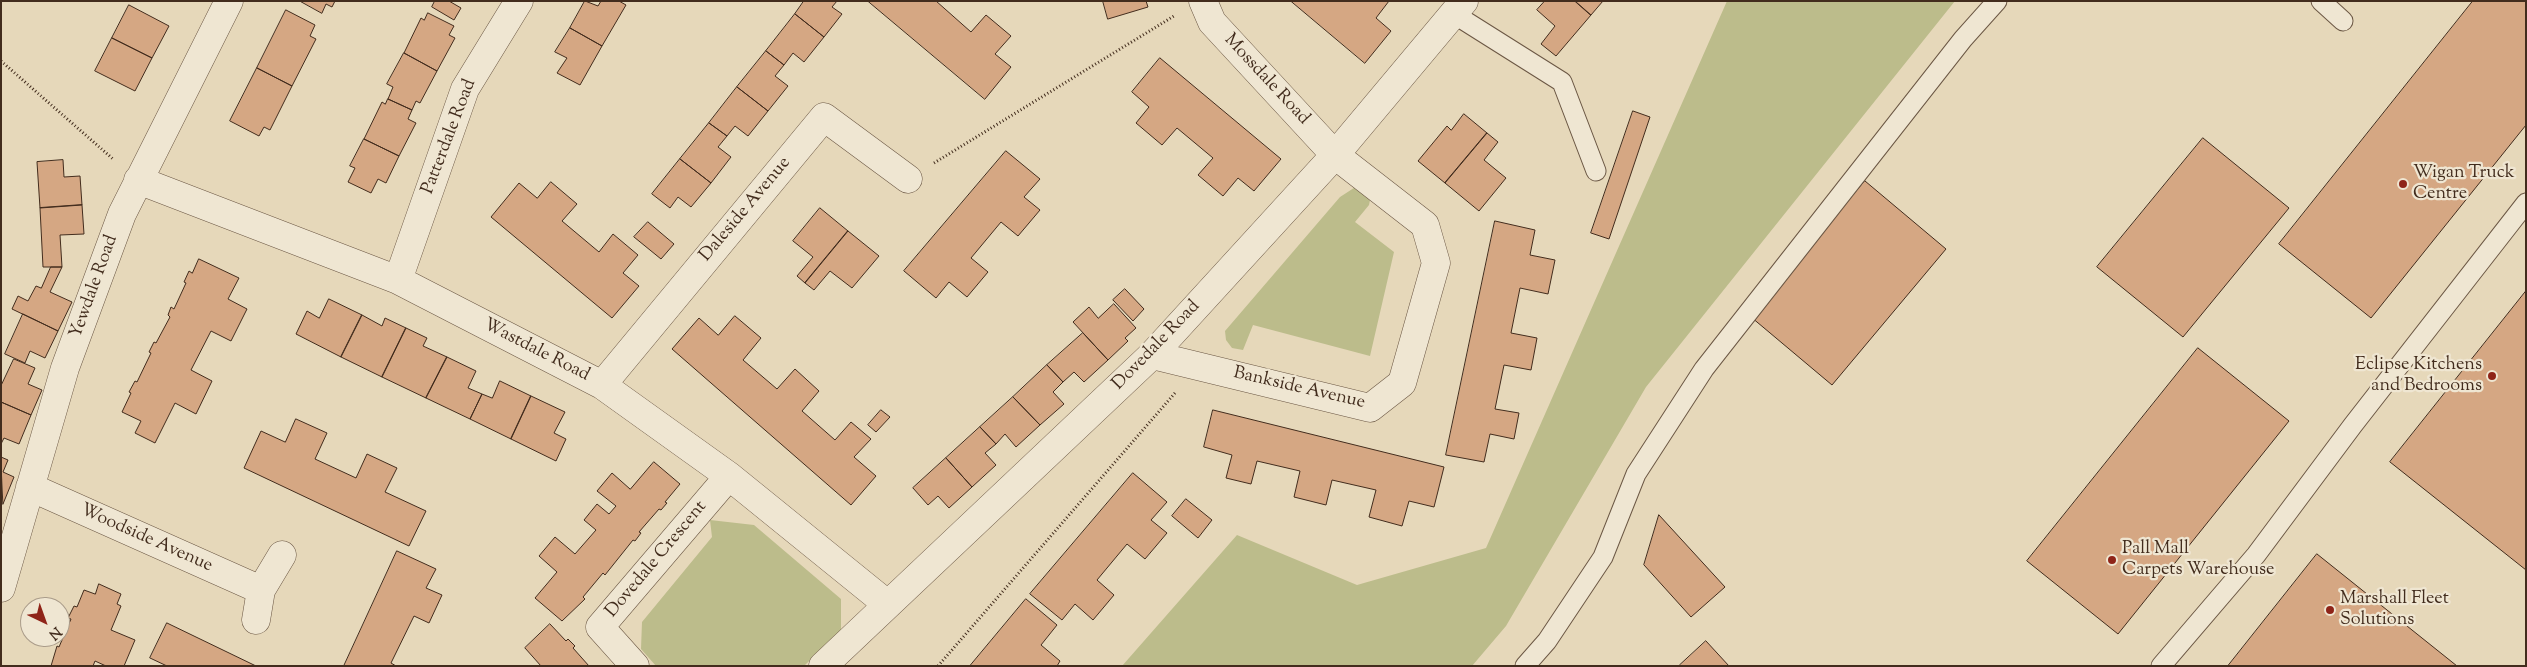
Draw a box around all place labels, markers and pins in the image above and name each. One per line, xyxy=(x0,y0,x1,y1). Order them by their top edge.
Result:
place label: Wigan Truck Centre xyxy=(2413,163,2515,205)
marker: Wigan Truck Centre xyxy=(2397,178,2409,190)
place label: Eclipse Kitchens and Bedrooms xyxy=(2355,355,2482,398)
marker: Eclipse Kitchens and Bedrooms xyxy=(2486,370,2498,382)
place label: Pall Mall Carpets Warehouse xyxy=(2122,539,2274,582)
marker: Pall Mall Carpets Warehouse xyxy=(2106,554,2118,566)
place label: Marshall Fleet Solutions xyxy=(2340,589,2449,632)
marker: Marshall Fleet Solutions xyxy=(2324,604,2336,616)

